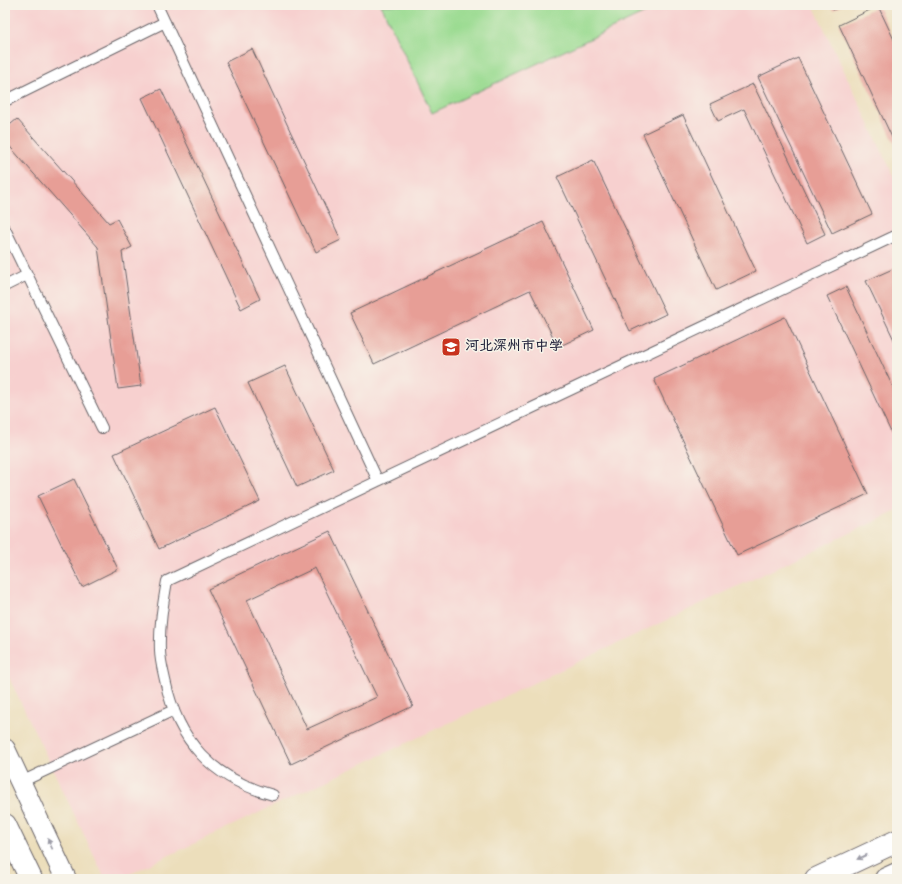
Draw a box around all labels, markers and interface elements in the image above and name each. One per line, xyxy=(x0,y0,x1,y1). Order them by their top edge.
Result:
school or university icon: 河北深州市中学 xyxy=(440,336,462,358)
place label: 河北深州市中学 xyxy=(465,337,563,357)
one-way arrow xyxy=(47,838,53,849)
one-way arrow xyxy=(856,854,867,860)

